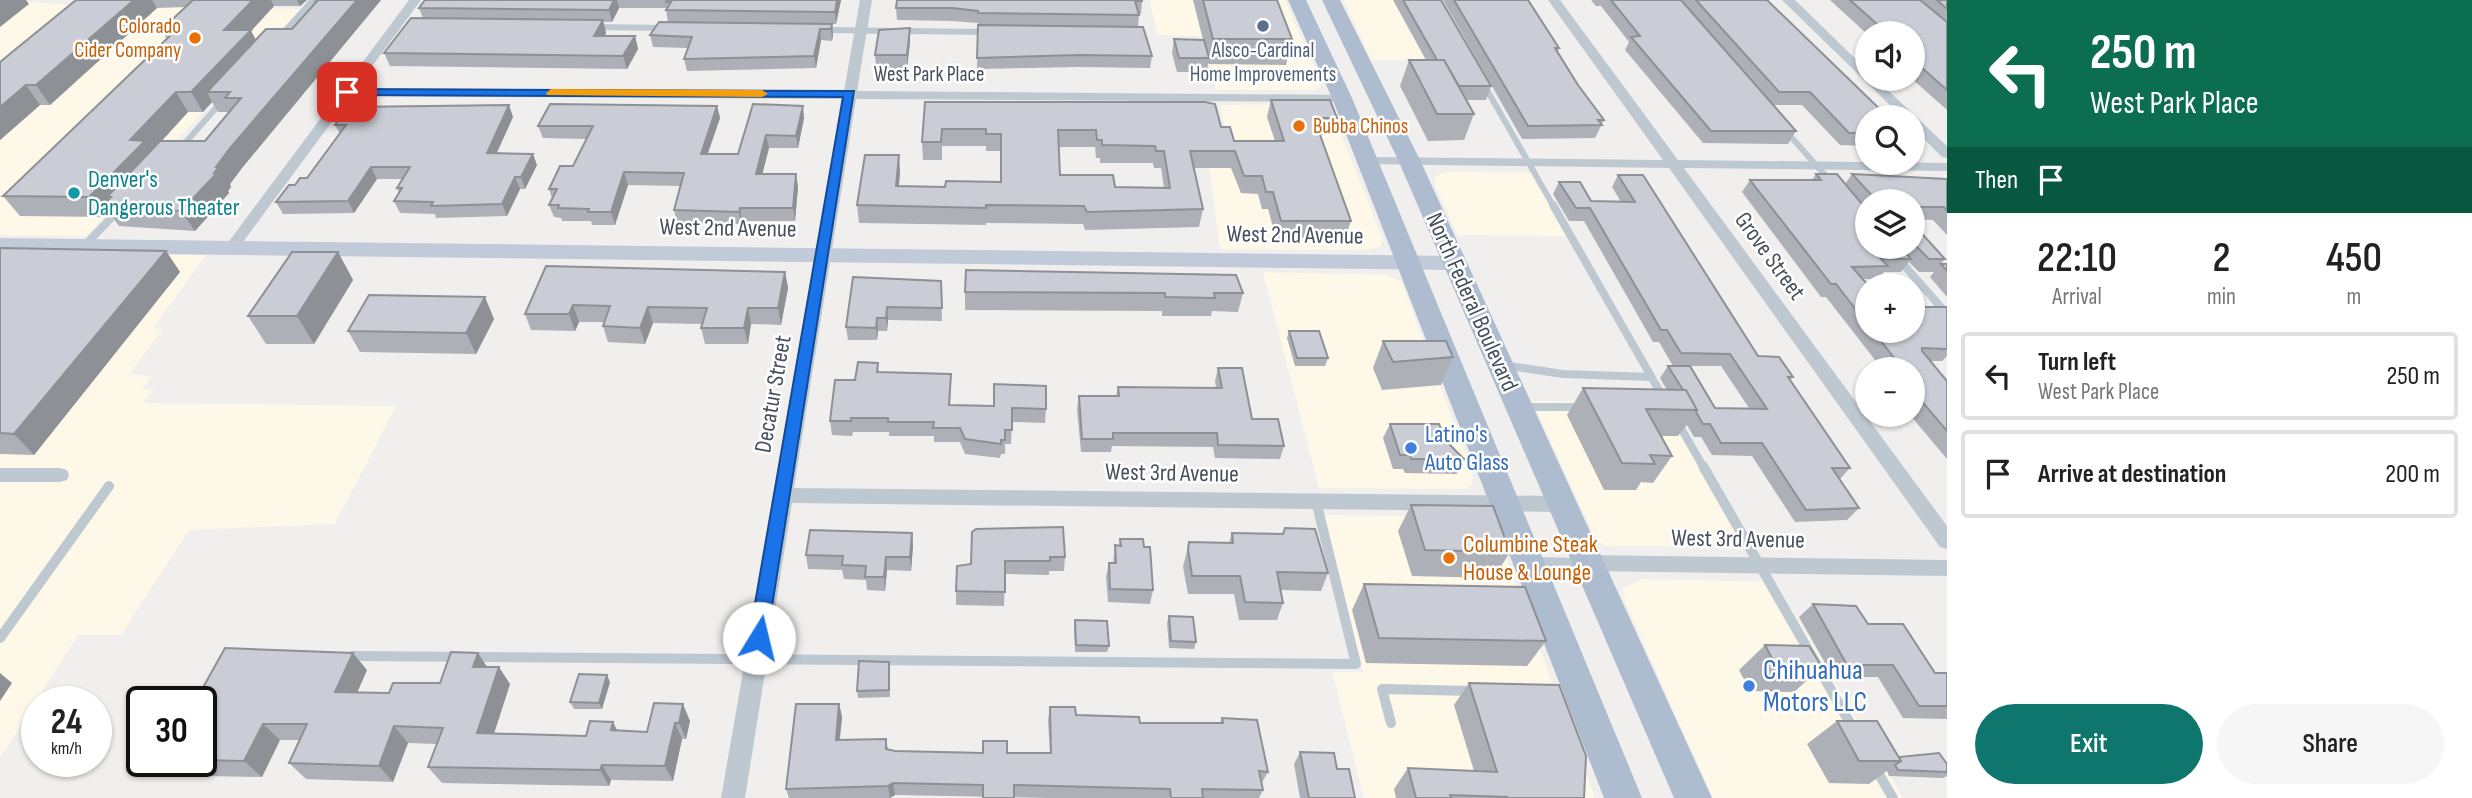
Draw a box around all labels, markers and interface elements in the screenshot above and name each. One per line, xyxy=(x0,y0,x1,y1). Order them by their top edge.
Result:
place label: Colorado Cider Company xyxy=(74,14,181,63)
marker: Alsco-Cardinal Home Improvements xyxy=(1255,18,1271,34)
map controls xyxy=(1855,21,1925,427)
button: sound xyxy=(1855,21,1925,91)
text: 250 m xyxy=(2090,24,2196,83)
icon: left xyxy=(1975,28,2066,119)
marker: Colorado Cider Company xyxy=(187,30,203,46)
place label: Alsco-Cardinal Home Improvements xyxy=(1190,38,1336,87)
pin xyxy=(317,62,377,122)
street label: West Park Place xyxy=(874,62,984,87)
icon: arrive xyxy=(328,73,366,111)
text: West Park Place xyxy=(2090,84,2259,123)
button: search xyxy=(1855,105,1925,175)
place label: Bubba Chinos xyxy=(1313,114,1408,139)
marker: Bubba Chinos xyxy=(1291,118,1307,134)
icon: arrive xyxy=(2032,161,2070,199)
place label: Denver's Dangerous Theater xyxy=(88,165,240,222)
text: Then xyxy=(1975,165,2018,196)
marker: Denver's Dangerous Theater xyxy=(66,185,82,201)
button: layers xyxy=(1855,189,1925,259)
street label: Grove Street xyxy=(1728,206,1812,306)
street label: North Federal Boulevard xyxy=(1420,208,1524,396)
street label: West 2nd Avenue xyxy=(659,212,797,244)
street label: West 2nd Avenue xyxy=(1226,219,1364,251)
text: 22:10 xyxy=(2037,233,2117,284)
text: 2 xyxy=(2212,233,2230,284)
text: 450 xyxy=(2326,233,2382,284)
button: + xyxy=(1855,273,1925,343)
text: Arrival xyxy=(2052,283,2102,311)
text: min xyxy=(2207,283,2236,311)
text: m xyxy=(2347,283,2361,311)
street label: Decatur Street xyxy=(748,333,798,455)
text: Turn left xyxy=(2038,347,2116,378)
button: − xyxy=(1855,357,1925,427)
icon: left xyxy=(1979,357,2017,395)
text: 250 m xyxy=(2386,361,2440,392)
text: West Park Place xyxy=(2038,378,2159,406)
place label: Latino's Auto Glass xyxy=(1424,420,1509,477)
marker: Latino's Auto Glass xyxy=(1403,440,1419,456)
icon: arrive xyxy=(1979,455,2017,493)
street label: West 3rd Avenue xyxy=(1105,457,1239,489)
text: Arrive at destination xyxy=(2038,459,2226,490)
text: 200 m xyxy=(2385,459,2440,490)
street label: West 3rd Avenue xyxy=(1671,523,1805,555)
place label: Columbine Steak House & Lounge xyxy=(1463,530,1598,587)
marker: Columbine Steak House & Lounge xyxy=(1441,550,1457,566)
position arrow xyxy=(722,601,796,675)
place label: Chihuahua Motors LLC xyxy=(1763,654,1867,719)
marker: Chihuahua Motors LLC xyxy=(1741,678,1757,694)
speed limit sign: 30 xyxy=(126,686,217,777)
text: 24 xyxy=(51,701,82,744)
button: Exit xyxy=(1975,704,2203,784)
button: Share xyxy=(2217,704,2444,784)
text: km/h xyxy=(51,738,82,759)

